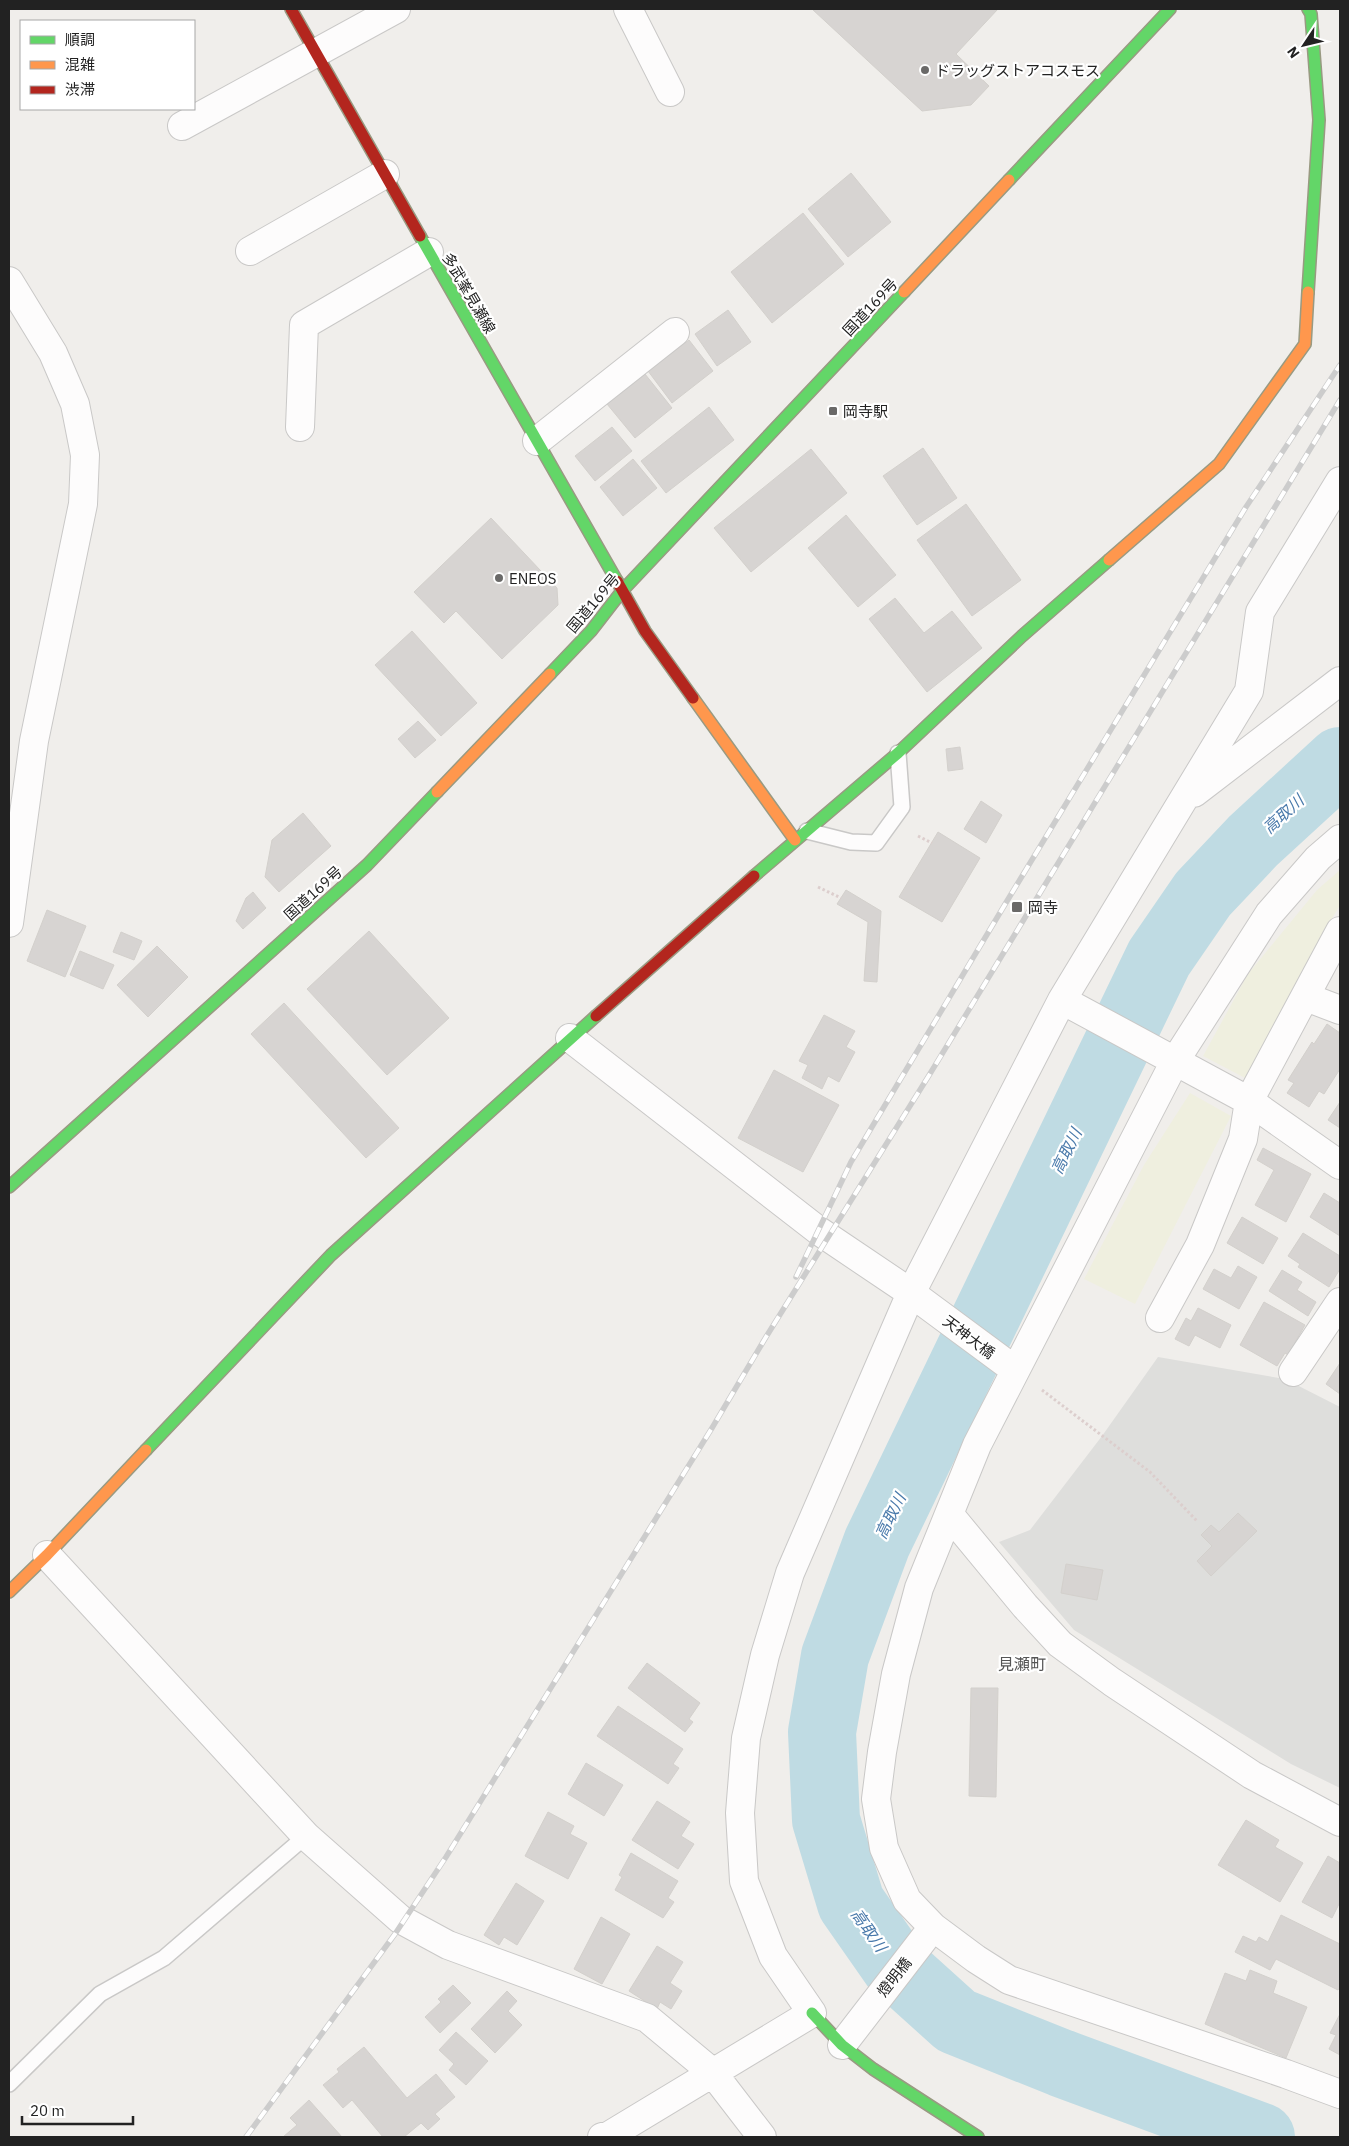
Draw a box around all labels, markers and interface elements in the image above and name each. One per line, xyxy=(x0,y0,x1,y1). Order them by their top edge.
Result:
legend xyxy=(20,20,195,110)
north arrow xyxy=(1279,20,1329,70)
text: 順調 xyxy=(65,30,95,49)
text: N xyxy=(1283,43,1304,62)
text: 混雑 xyxy=(65,55,95,74)
place label: ドラッグストアコスモス xyxy=(935,61,1100,80)
marker: ドラッグストアコスモス xyxy=(919,64,931,76)
text: 渋滞 xyxy=(65,80,95,99)
street label: 多武峯見瀬線 xyxy=(438,249,500,337)
street label: 国道169号 xyxy=(838,274,902,340)
place label: 岡寺駅 xyxy=(843,402,888,421)
marker: 岡寺駅 xyxy=(827,405,839,417)
place label: ENEOS xyxy=(509,569,556,588)
street label: 国道169号 xyxy=(563,569,623,637)
marker: ENEOS xyxy=(493,572,505,584)
water label: 高取川 xyxy=(1258,789,1309,837)
street label: 国道169号 xyxy=(280,862,346,924)
place label: 岡寺 xyxy=(1028,898,1058,917)
marker: 岡寺 xyxy=(1010,900,1024,914)
water label: 高取川 xyxy=(1046,1123,1086,1177)
street label: 天神大橋 xyxy=(939,1311,999,1363)
water label: 高取川 xyxy=(870,1488,910,1542)
district label: 見瀬町 xyxy=(998,1654,1046,1674)
water label: 高取川 xyxy=(847,1905,892,1957)
street label: 燈明橋 xyxy=(873,1953,915,2001)
scale bar xyxy=(22,2094,134,2126)
text: 20 m xyxy=(30,2101,65,2120)

